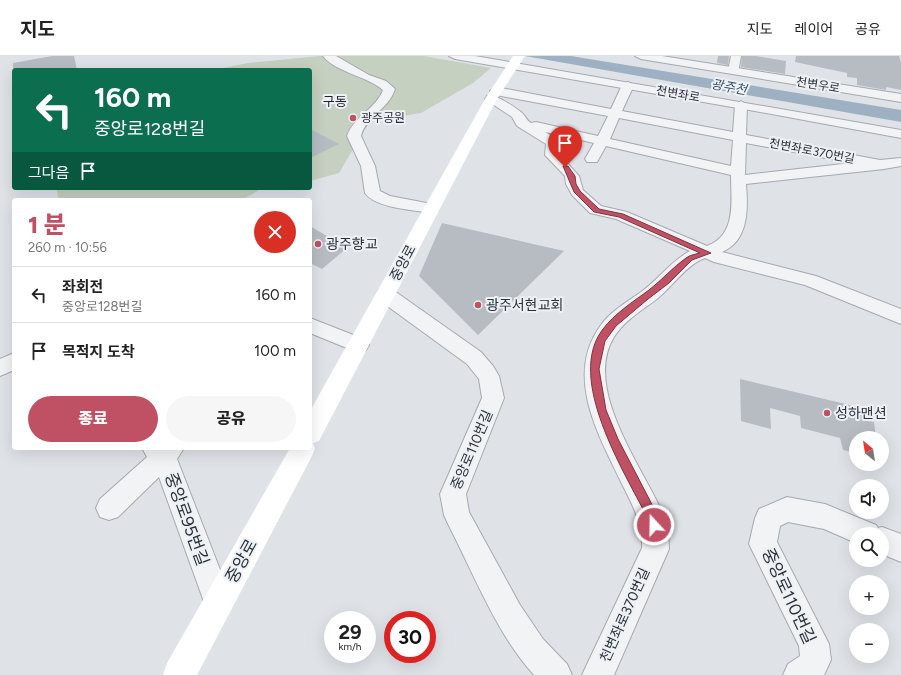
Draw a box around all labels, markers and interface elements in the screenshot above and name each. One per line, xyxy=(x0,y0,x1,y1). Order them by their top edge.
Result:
text: 지도 xyxy=(20,18,55,41)
text: 지도 xyxy=(747,21,773,38)
text: 레이어 xyxy=(795,21,833,38)
text: 공유 xyxy=(855,21,881,38)
street label: 천변우로 xyxy=(795,75,841,95)
water label: 광주천 xyxy=(710,76,749,98)
text: 160 m xyxy=(94,80,171,114)
street label: 천변좌로 xyxy=(655,83,701,105)
icon: left xyxy=(28,84,80,136)
district label: 구동 xyxy=(323,94,347,109)
place label: 광주공원 xyxy=(361,111,405,125)
marker: 광주공원 xyxy=(348,113,358,123)
text: 중앙로128번길 xyxy=(94,118,205,140)
pin xyxy=(548,126,582,167)
icon: arrive xyxy=(554,132,576,154)
street label: 천변좌로370번길 xyxy=(768,136,856,166)
icon: arrive xyxy=(77,160,99,182)
text: 그다음 xyxy=(28,164,69,182)
text: 1 분 xyxy=(28,210,66,239)
button: close xyxy=(254,211,296,253)
place label: 광주향교 xyxy=(326,236,378,253)
marker: 광주향교 xyxy=(313,239,323,249)
text: 260 m · 10:56 xyxy=(28,240,107,255)
street label: 중앙로 xyxy=(386,242,420,284)
text: 좌회전 xyxy=(62,278,103,296)
icon: left xyxy=(28,284,50,306)
text: 160 m xyxy=(255,286,296,304)
place label: 광주서현교회 xyxy=(486,297,563,314)
text: 중앙로128번길 xyxy=(62,299,142,314)
marker: 광주서현교회 xyxy=(473,300,483,310)
icon: arrive xyxy=(28,340,50,362)
text: 100 m xyxy=(254,342,296,360)
text: 목적지 도착 xyxy=(62,343,135,361)
button: 종료 xyxy=(28,396,158,442)
button: 공유 xyxy=(166,396,296,442)
place label: 성하맨션 xyxy=(835,405,887,422)
street label: 중앙로110번길 xyxy=(448,408,496,492)
marker: 성하맨션 xyxy=(822,408,832,418)
north arrow xyxy=(849,431,889,471)
map controls xyxy=(849,431,889,663)
street label: 중앙로95번길 xyxy=(161,470,213,568)
button: sound xyxy=(849,479,889,519)
position arrow xyxy=(633,504,675,546)
button: search xyxy=(849,527,889,567)
street label: 중앙로 xyxy=(221,536,261,586)
street label: 중앙로110번길 xyxy=(758,545,820,647)
street label: 천변좌로370번길 xyxy=(597,565,653,665)
button: + xyxy=(849,575,889,615)
speed limit sign: 30 xyxy=(384,611,436,663)
text: 29 xyxy=(338,620,362,644)
button: − xyxy=(849,623,889,663)
text: km/h xyxy=(339,640,361,653)

